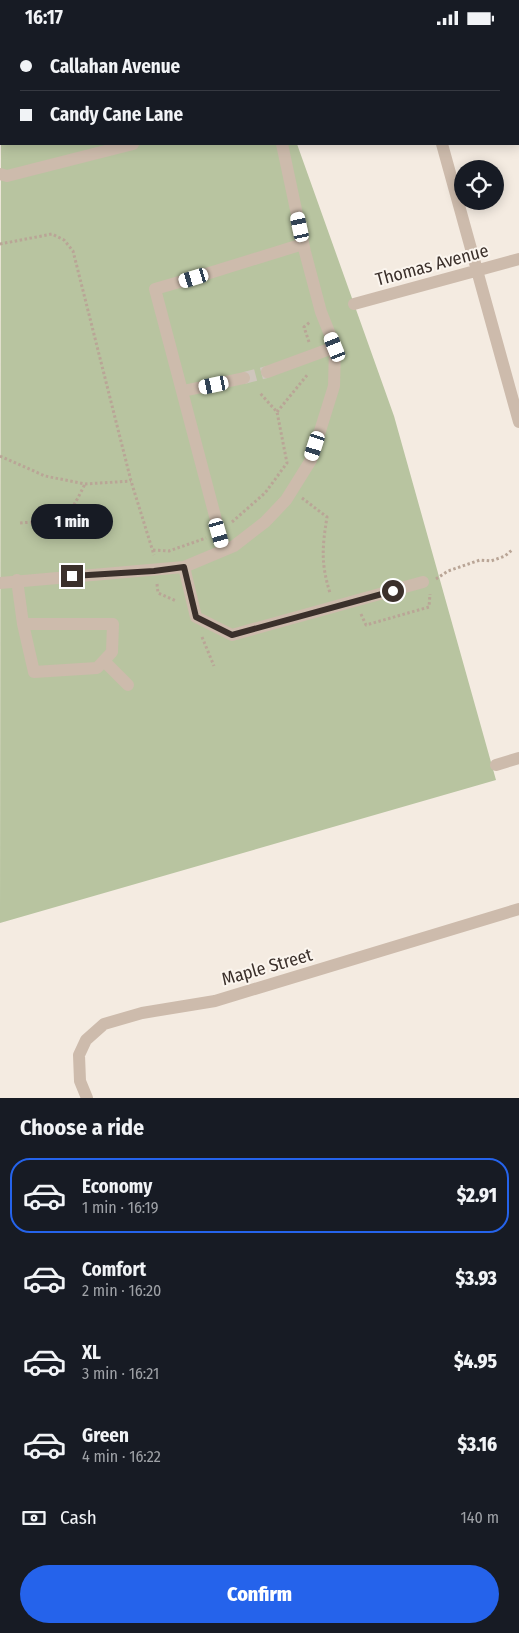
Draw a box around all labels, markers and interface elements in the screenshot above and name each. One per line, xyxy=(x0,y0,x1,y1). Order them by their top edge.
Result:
text: 16:17 xyxy=(25,6,63,29)
text: Callahan Avenue xyxy=(50,55,180,78)
text: Candy Cane Lane xyxy=(50,103,183,126)
map controls xyxy=(454,160,504,210)
button: locate xyxy=(454,160,504,210)
car xyxy=(289,211,310,243)
street label: Thomas Avenue xyxy=(373,239,491,291)
car xyxy=(177,266,210,290)
car xyxy=(322,330,347,364)
car xyxy=(197,375,230,395)
car xyxy=(303,429,326,463)
callout: 1 min xyxy=(31,503,113,539)
text: 1 min xyxy=(55,512,89,531)
car xyxy=(207,517,230,549)
route end xyxy=(61,565,83,587)
route start xyxy=(382,580,404,602)
street label: Maple Street xyxy=(219,944,315,990)
text: Choose a ride xyxy=(20,1114,144,1141)
icon: car xyxy=(22,1173,67,1218)
text: Economy xyxy=(82,1175,152,1198)
text: $2.91 xyxy=(457,1184,497,1207)
text: 1 min · 16:19 xyxy=(82,1198,159,1217)
icon: car xyxy=(22,1256,67,1301)
text: Comfort xyxy=(82,1258,146,1281)
text: $3.93 xyxy=(456,1267,497,1290)
text: 2 min · 16:20 xyxy=(82,1281,161,1300)
icon: car xyxy=(22,1339,67,1384)
text: XL xyxy=(82,1341,101,1364)
text: $4.95 xyxy=(454,1350,497,1373)
text: 3 min · 16:21 xyxy=(82,1364,159,1383)
icon: car xyxy=(22,1422,67,1467)
text: Green xyxy=(82,1424,129,1447)
text: $3.16 xyxy=(457,1433,497,1456)
text: 4 min · 16:22 xyxy=(82,1447,161,1466)
icon: cash xyxy=(20,1504,48,1532)
text: Cash xyxy=(60,1506,97,1529)
text: 140 m xyxy=(461,1508,499,1527)
button: Confirm xyxy=(20,1565,499,1623)

